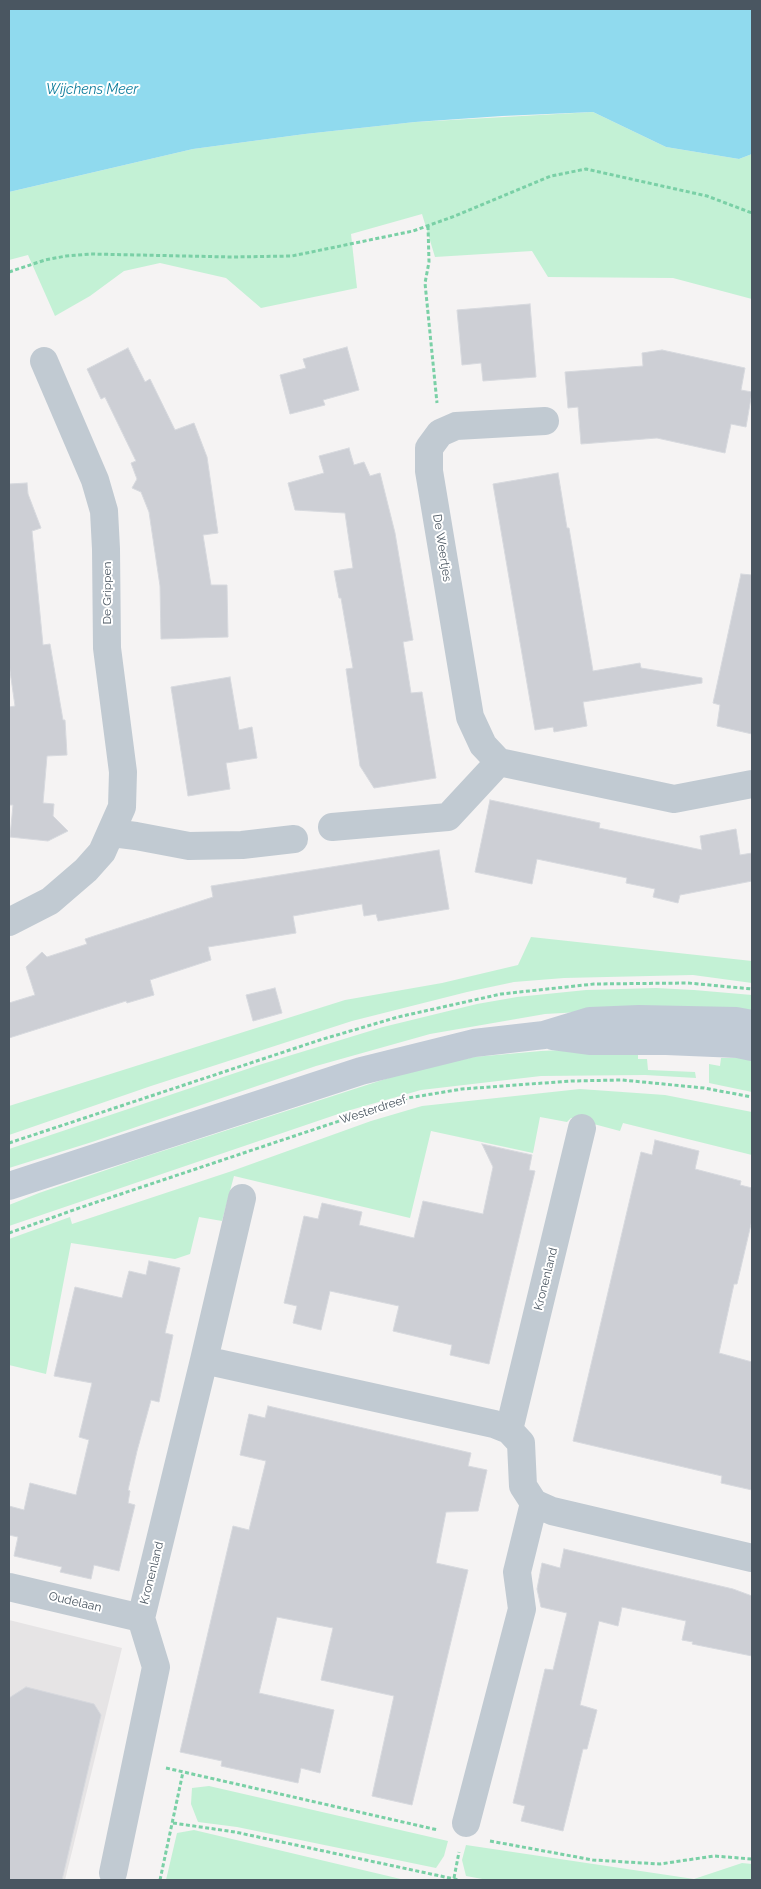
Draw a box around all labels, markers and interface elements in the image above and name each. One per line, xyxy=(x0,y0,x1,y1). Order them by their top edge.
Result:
water label: Wijchens Meer xyxy=(46,82,138,98)
street label: De Weertjes xyxy=(430,513,454,583)
street label: De Grippen xyxy=(100,562,114,624)
street label: Westerdreef xyxy=(338,1092,408,1128)
street label: Kronenland xyxy=(531,1246,561,1312)
street label: Kronenland xyxy=(137,1540,167,1606)
street label: Oudelaan xyxy=(47,1589,103,1615)

